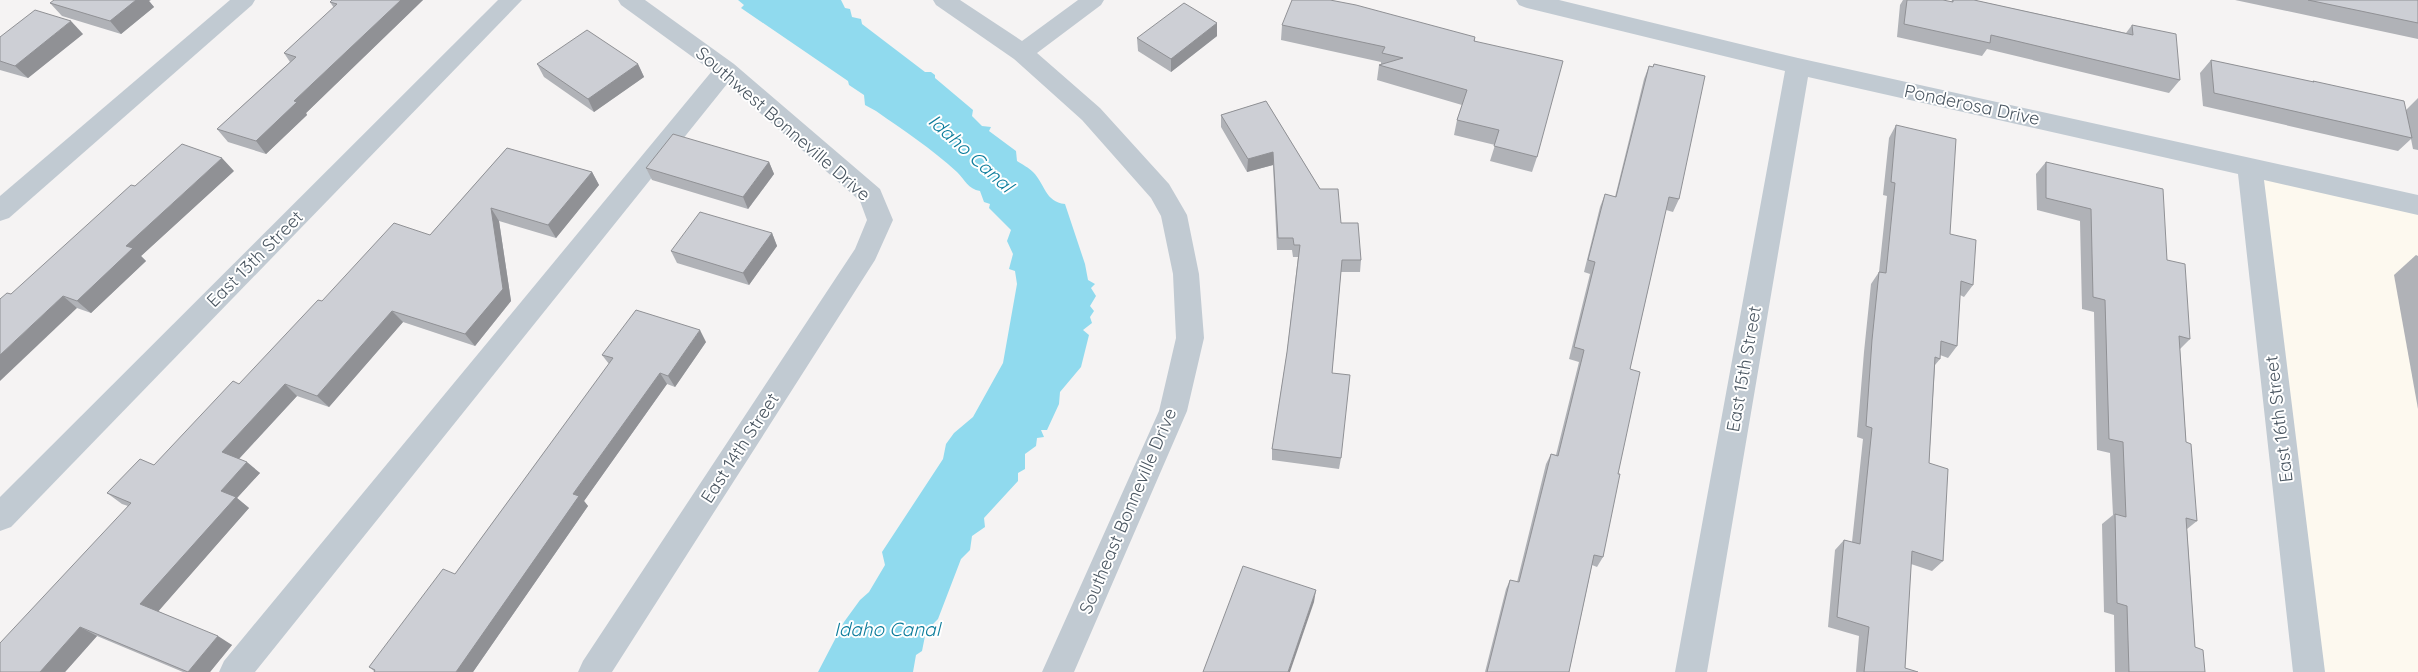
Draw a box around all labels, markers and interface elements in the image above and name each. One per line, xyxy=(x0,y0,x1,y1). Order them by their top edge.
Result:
street label: Southwest Bonneville Drive xyxy=(691,41,875,206)
street label: Ponderosa Drive xyxy=(1902,79,2042,130)
water label: Idaho Canal xyxy=(924,109,1020,199)
street label: East 13th Street xyxy=(202,206,308,312)
street label: East 15th Street xyxy=(1721,304,1766,434)
street label: East 16th Street xyxy=(2259,354,2298,484)
street label: East 14th Street xyxy=(695,388,784,507)
street label: Southeast Bonneville Drive xyxy=(1074,404,1181,617)
water label: Idaho Canal xyxy=(834,617,943,641)

